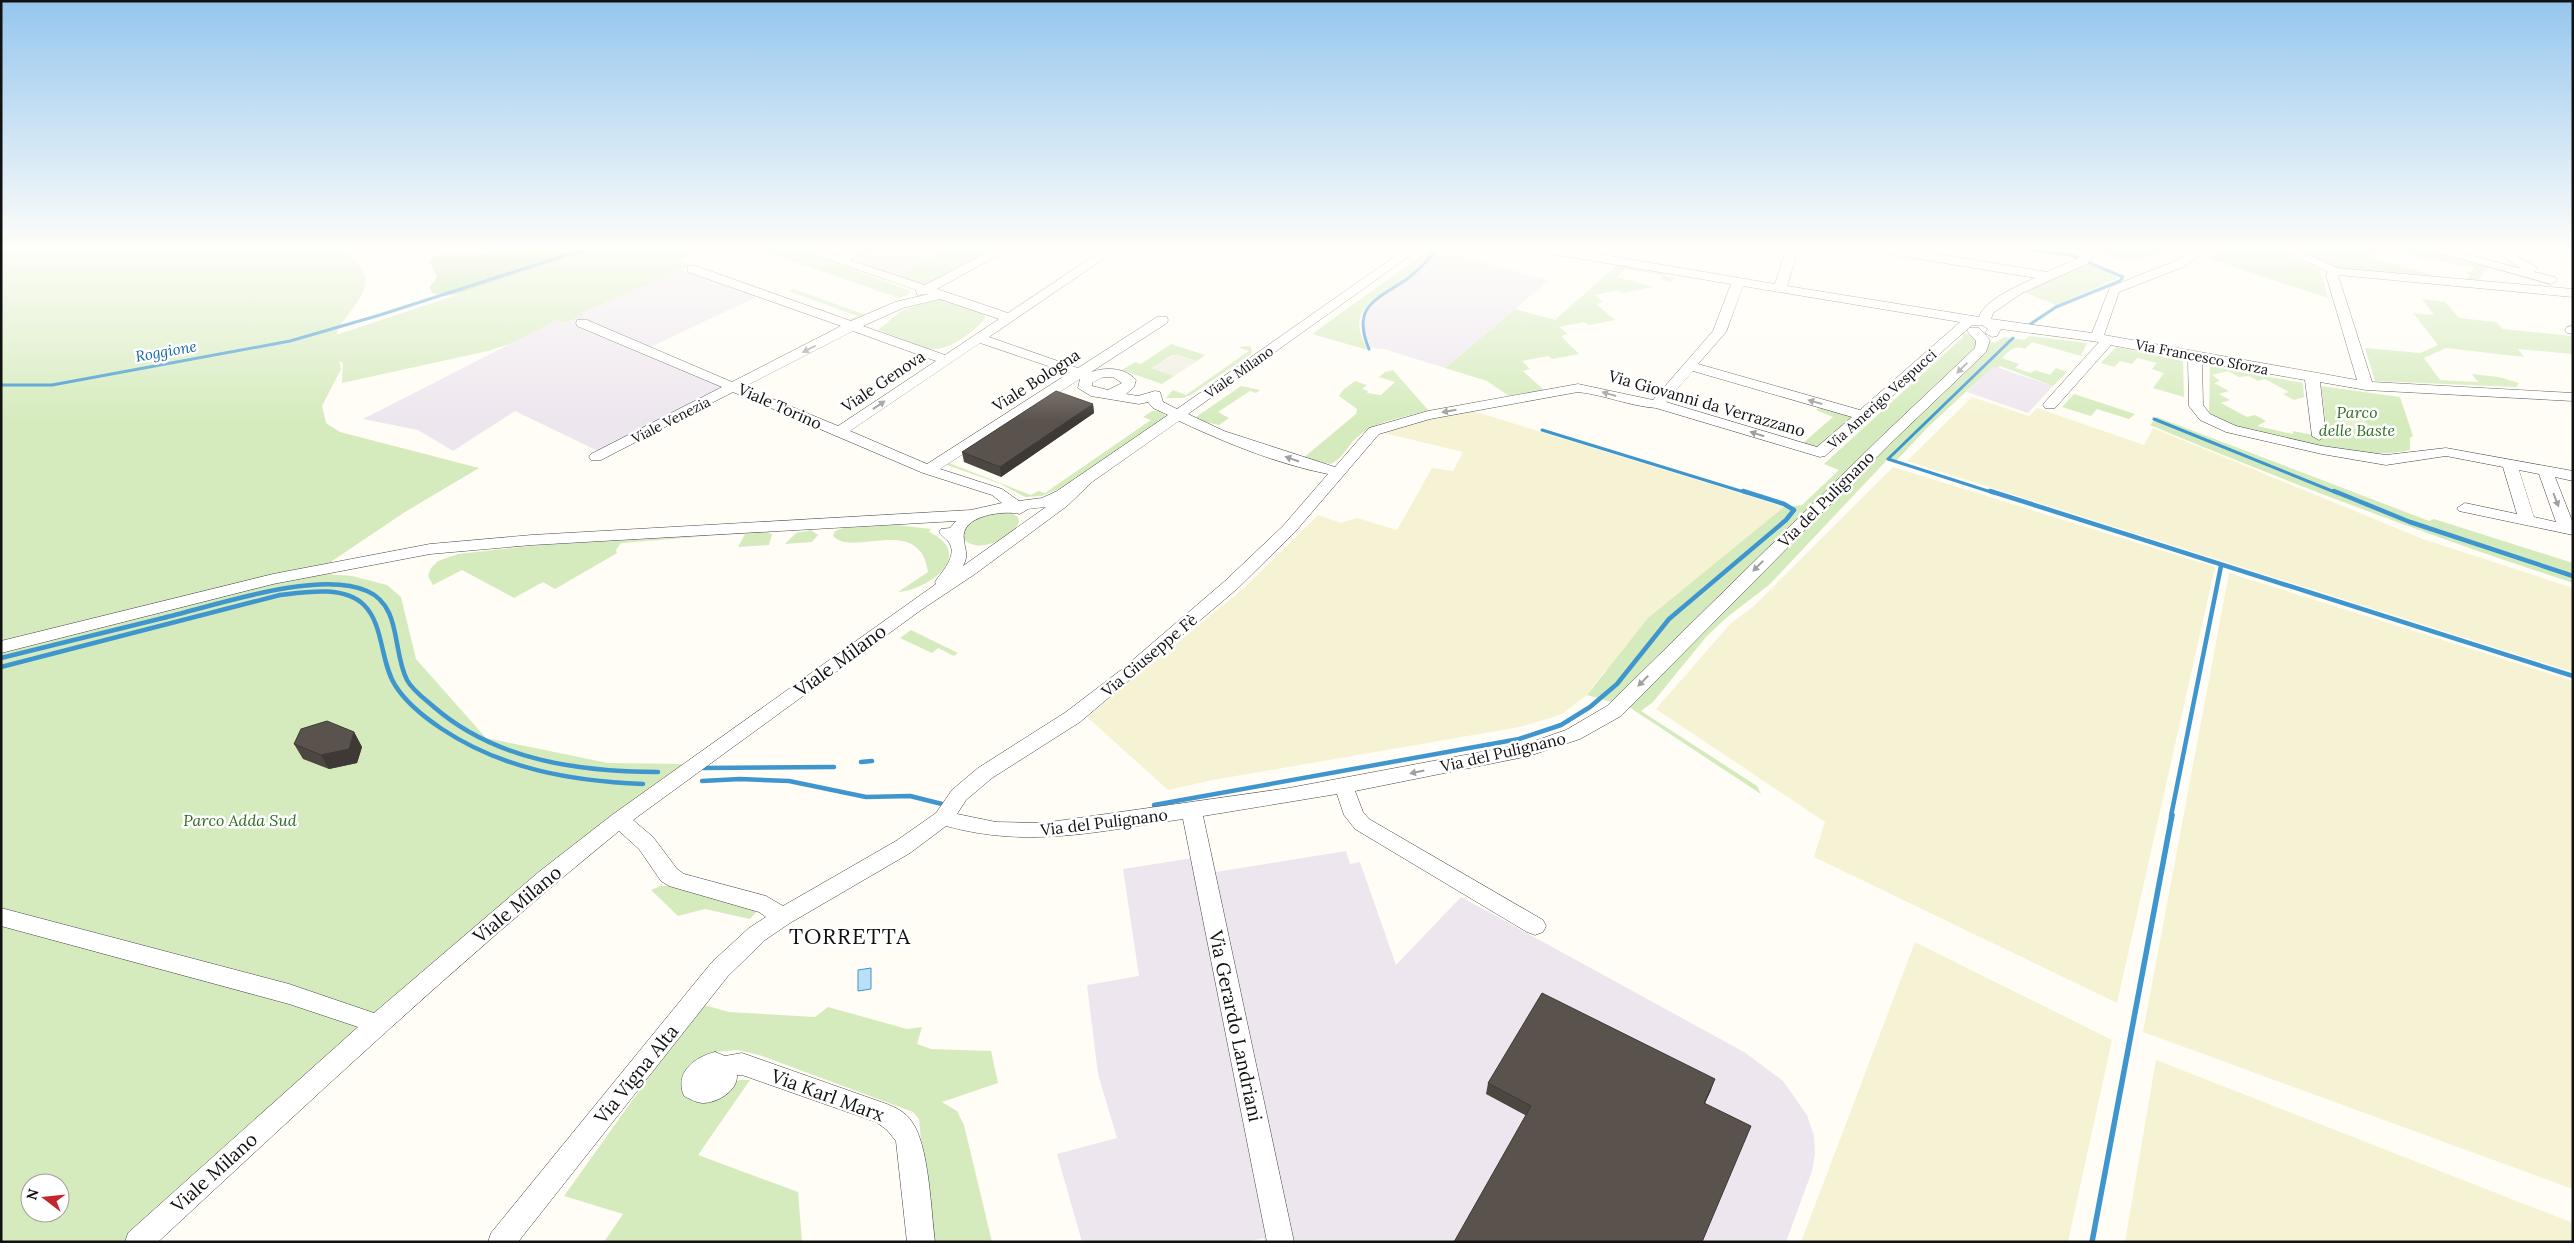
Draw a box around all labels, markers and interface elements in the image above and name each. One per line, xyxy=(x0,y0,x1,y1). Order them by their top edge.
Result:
street label: Via Francesco Sforza xyxy=(2133,335,2270,379)
water label: Roggione xyxy=(134,336,198,366)
street label: Viale Milano xyxy=(1200,342,1277,403)
street label: Viale Bologna xyxy=(988,344,1083,416)
one-way arrow xyxy=(802,345,816,353)
street label: Via Amerigo Vespucci xyxy=(1823,345,1940,453)
street label: Viale Genova xyxy=(837,346,928,417)
one-way arrow xyxy=(1957,361,1969,373)
street label: Via Giovanni da Verrazzano xyxy=(1605,365,1808,441)
street label: Viale Torino xyxy=(734,378,825,433)
one-way arrow xyxy=(1602,389,1617,397)
street label: Viale Venezia xyxy=(628,393,713,448)
one-way arrow xyxy=(1807,397,1822,405)
one-way arrow xyxy=(872,400,886,410)
park label: Parco delle Baste xyxy=(2319,402,2396,440)
one-way arrow xyxy=(1441,407,1457,415)
one-way arrow xyxy=(1749,430,1764,438)
street label: Via del Pulignano xyxy=(1773,447,1878,552)
one-way arrow xyxy=(1284,455,1299,463)
one-way arrow xyxy=(2552,493,2560,508)
one-way arrow xyxy=(1752,560,1764,572)
street label: Via Giuseppe Fè xyxy=(1096,609,1201,701)
street label: Viale Milano xyxy=(788,619,891,702)
one-way arrow xyxy=(1637,675,1649,687)
street label: Via del Pulignano xyxy=(1437,728,1568,776)
one-way arrow xyxy=(1410,768,1425,776)
street label: Via del Pulignano xyxy=(1038,804,1169,840)
park label: Parco Adda Sud xyxy=(183,810,297,830)
street label: Viale Milano xyxy=(467,860,566,949)
district label: TORRETTA xyxy=(789,922,911,950)
street label: Via Gerardo Landriani xyxy=(1204,927,1268,1124)
street label: Via Vigna Alta xyxy=(588,1019,683,1129)
street label: Via Karl Marx xyxy=(767,1063,888,1127)
street label: Viale Milano xyxy=(165,1127,262,1218)
north arrow xyxy=(20,1173,70,1223)
text: N xyxy=(22,1187,43,1202)

